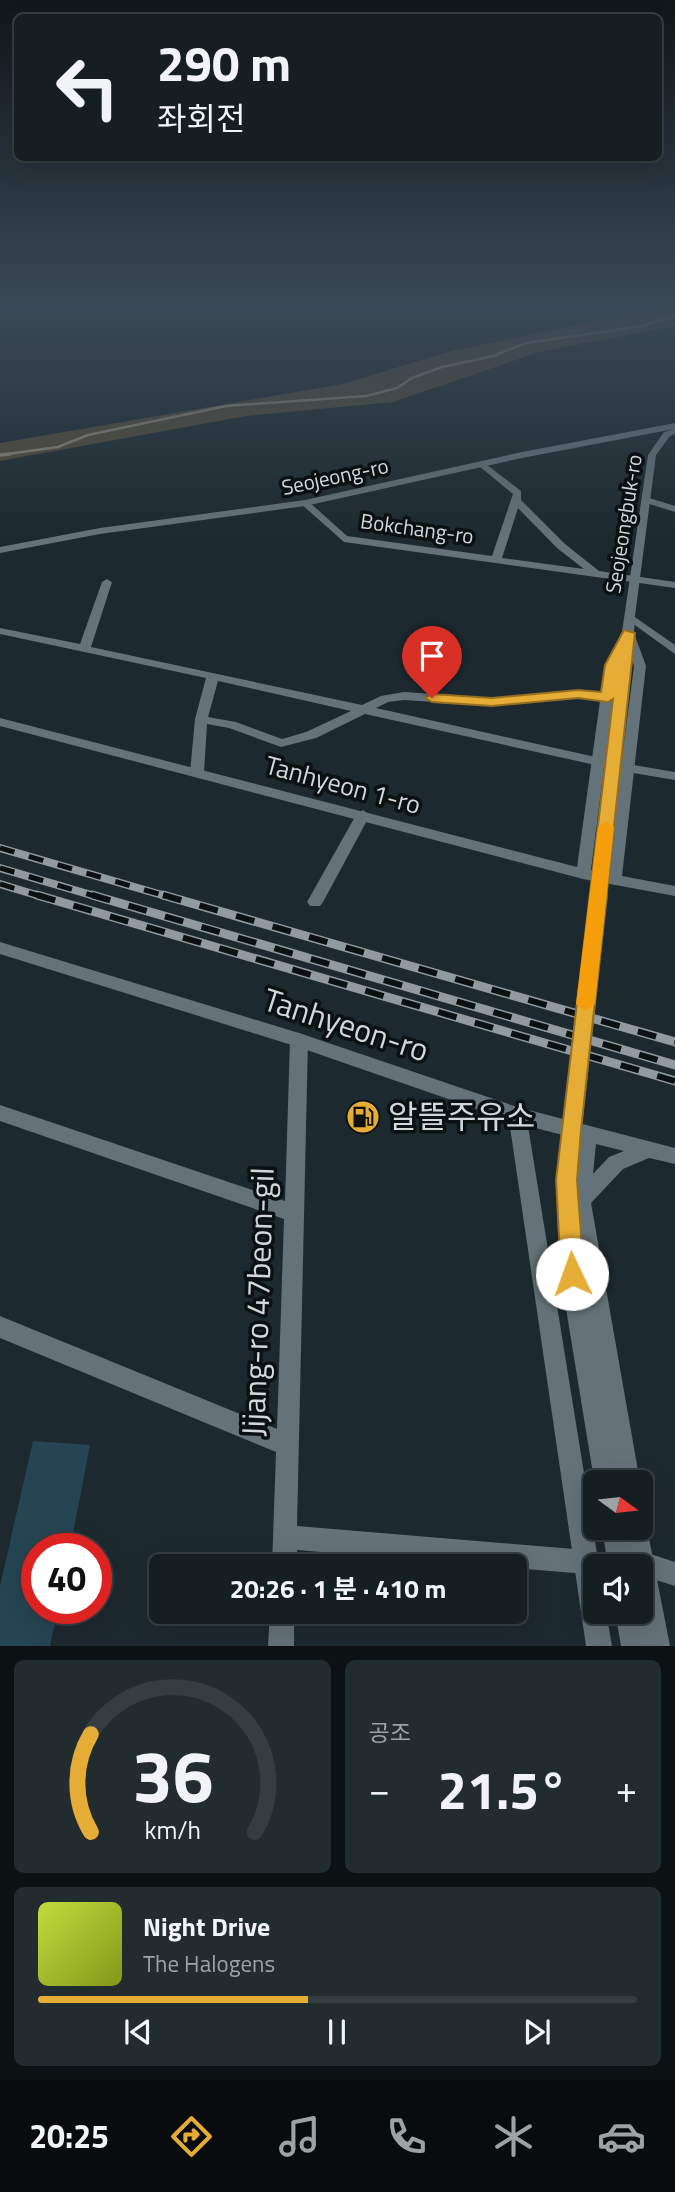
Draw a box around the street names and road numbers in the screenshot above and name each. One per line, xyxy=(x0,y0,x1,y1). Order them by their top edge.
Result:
street label: Seojeong-ro xyxy=(278,449,391,503)
street label: Seojeongbuk-ro xyxy=(596,452,650,596)
street label: Bokchang-ro xyxy=(358,504,476,552)
street label: Tanhyeon 1-ro xyxy=(261,745,425,824)
street label: Tanhyeon-ro xyxy=(257,975,435,1073)
street label: Jijang-ro 47beon-gil xyxy=(228,1167,286,1437)

